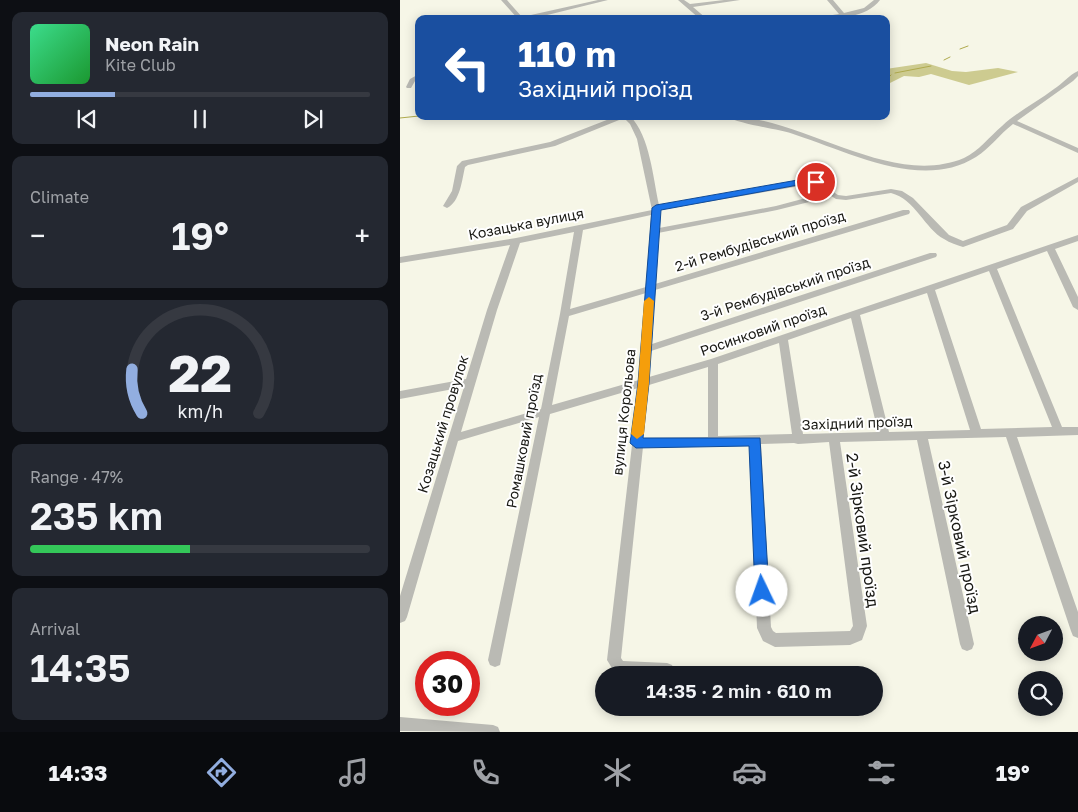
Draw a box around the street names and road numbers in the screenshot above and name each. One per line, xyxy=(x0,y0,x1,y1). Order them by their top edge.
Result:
street label: Козацька вулиця xyxy=(467,204,585,243)
street label: 2-й Рембудівський проїзд xyxy=(673,206,847,275)
street label: 3-й Рембудівський проїзд xyxy=(698,253,872,324)
street label: Росинковий проїзд xyxy=(698,300,828,359)
street label: вулиця Корольова xyxy=(608,348,639,476)
street label: Козацький провулок xyxy=(413,353,472,495)
street label: Ромашковий проїзд xyxy=(502,372,545,509)
street label: Західний проїзд xyxy=(801,412,913,433)
street label: 2-й Зірковий проїзд xyxy=(842,451,884,609)
street label: 3-й Зірковий проїзд xyxy=(934,459,986,616)

